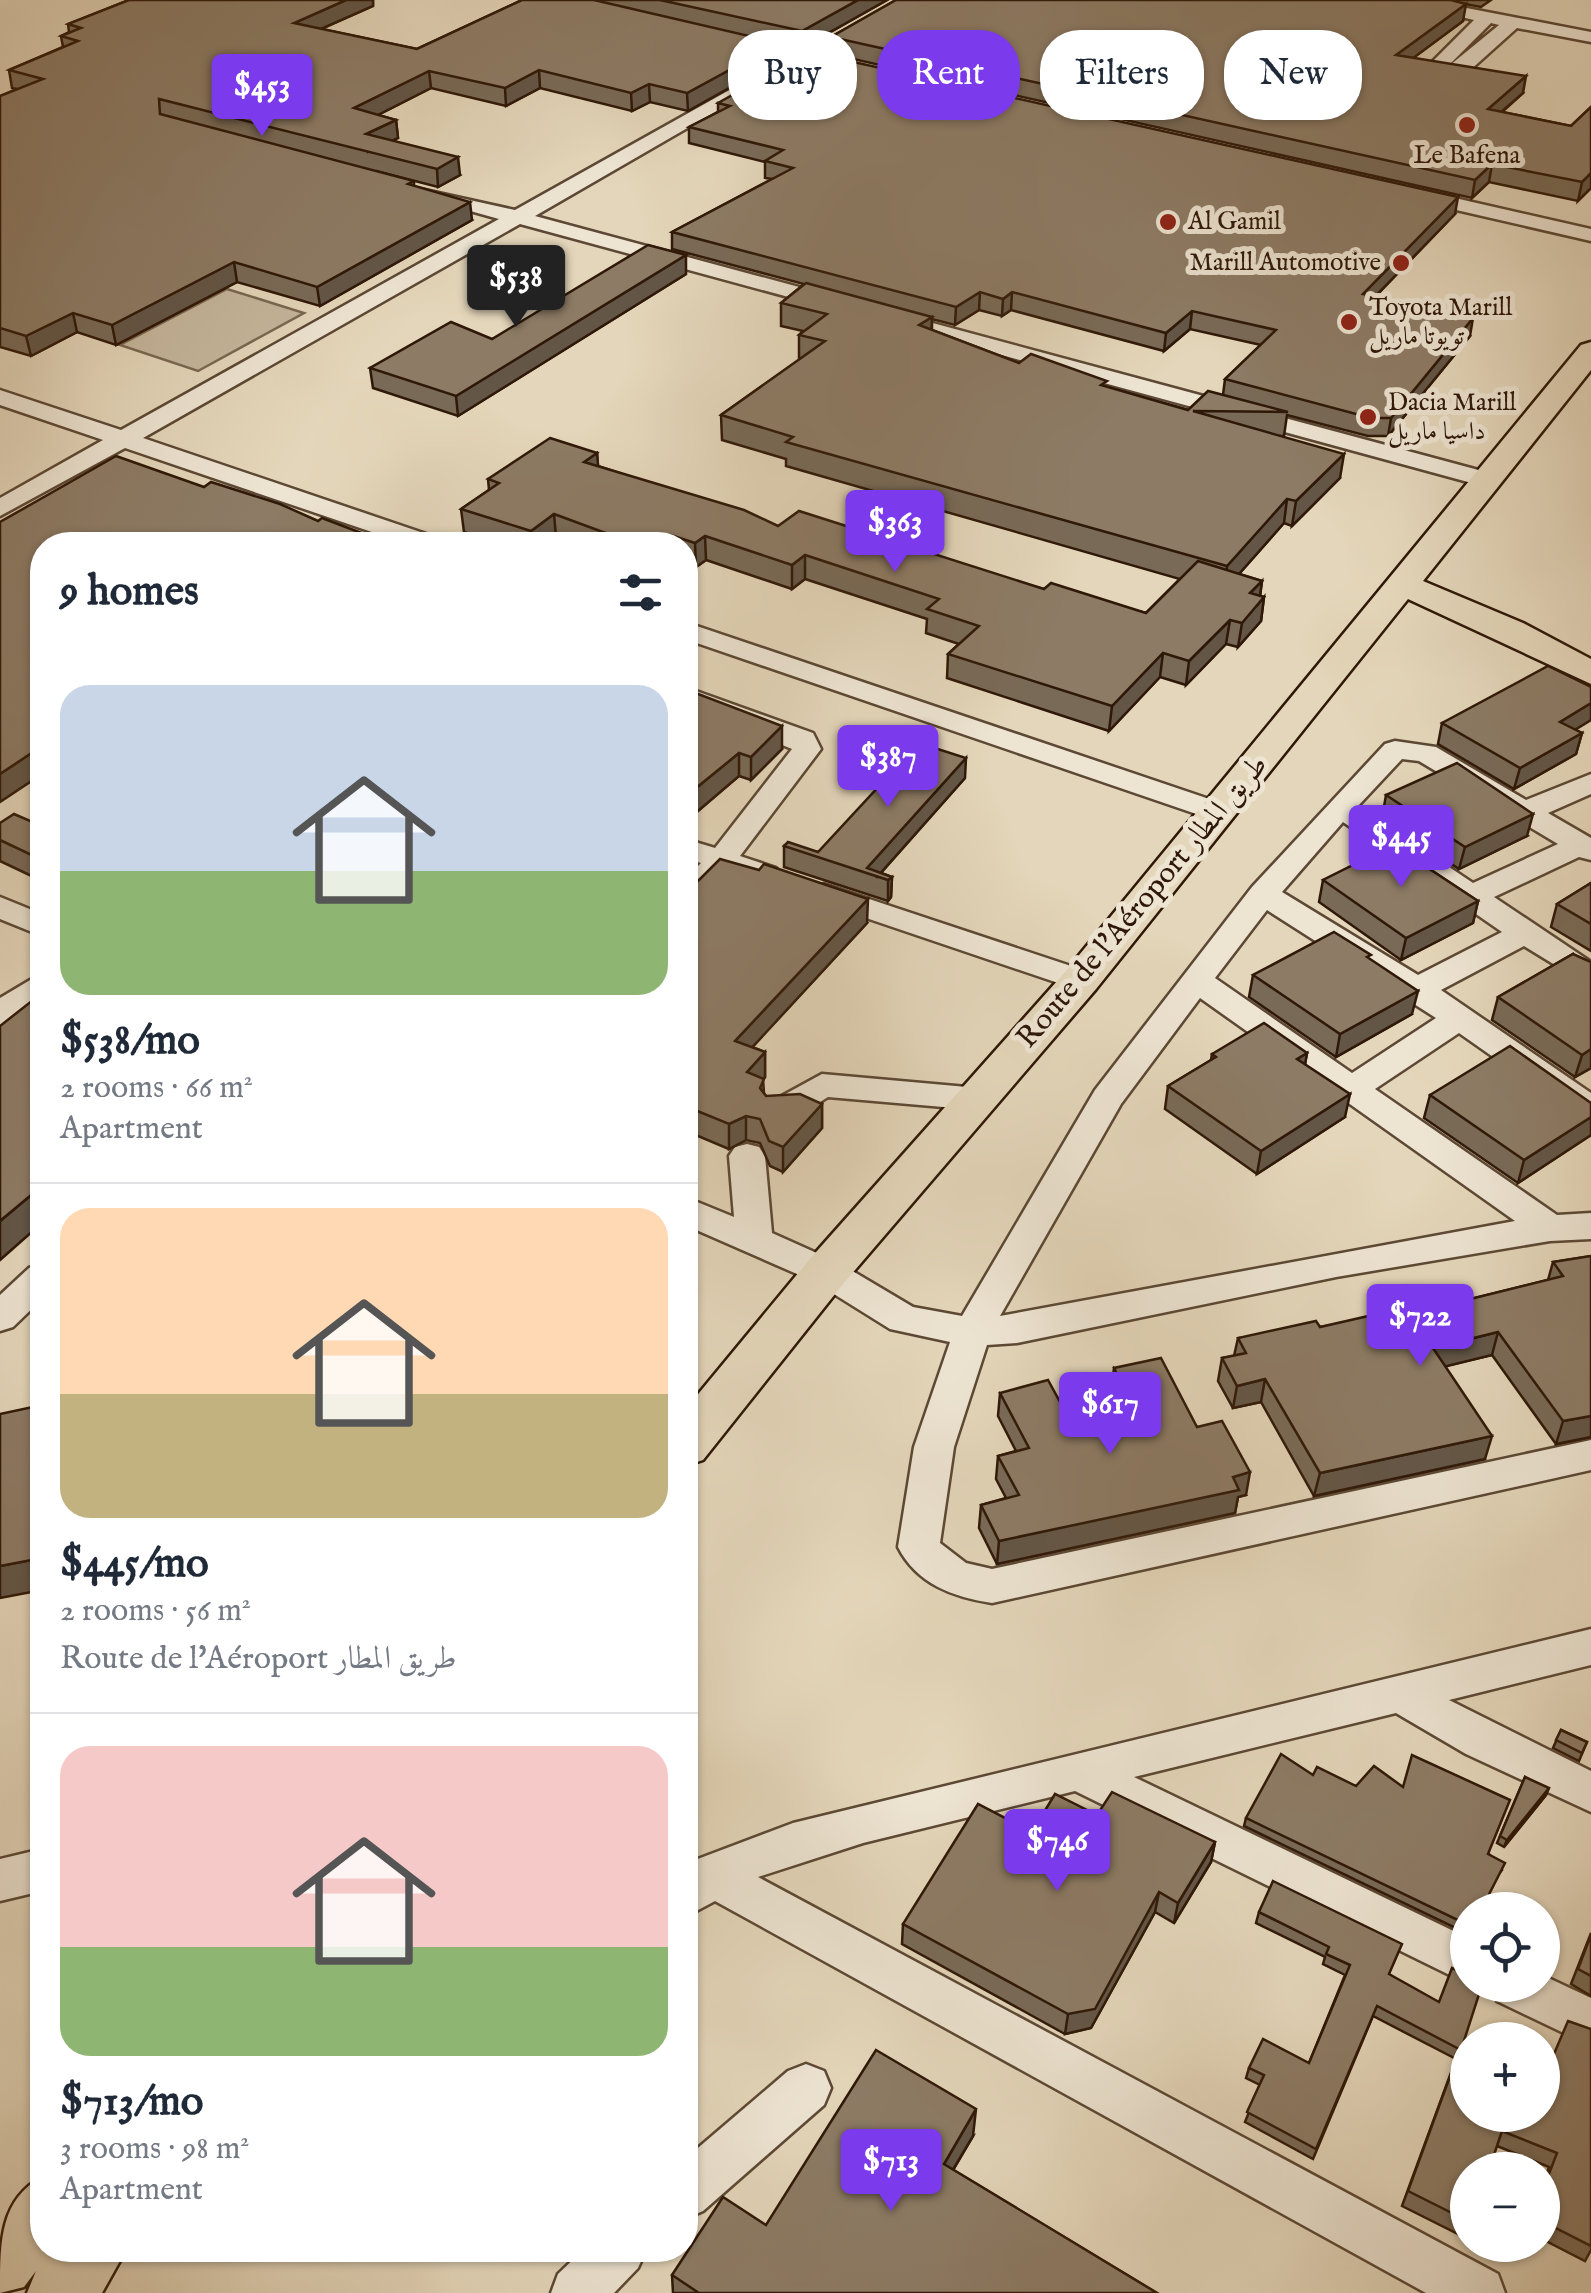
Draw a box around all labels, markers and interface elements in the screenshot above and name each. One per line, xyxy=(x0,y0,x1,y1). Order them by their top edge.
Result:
chip: Buy xyxy=(728,30,857,120)
chip: Rent xyxy=(877,30,1020,120)
chip: Filters xyxy=(1040,30,1204,120)
chip: New xyxy=(1224,30,1362,120)
pin: $453 xyxy=(203,54,321,139)
text: $453 xyxy=(234,66,290,107)
marker: Le Bafena xyxy=(1456,114,1478,136)
place label: Le Bafena xyxy=(1414,140,1521,172)
place label: Al Gamil xyxy=(1187,206,1281,238)
marker: Al Gamil xyxy=(1157,211,1179,233)
pin: $538 xyxy=(457,245,575,330)
place label: Marill Automotive xyxy=(1190,247,1381,279)
marker: Marill Automotive xyxy=(1390,252,1412,274)
text: $538 xyxy=(489,257,543,298)
place label: Toyota Marill تويوتا ماريل xyxy=(1369,292,1512,353)
marker: Toyota Marill تويوتا ماريل xyxy=(1338,311,1360,333)
place label: Dacia Marill داسيا ماريل xyxy=(1388,387,1517,448)
marker: Dacia Marill داسيا ماريل xyxy=(1357,406,1379,428)
pin: $363 xyxy=(836,490,954,575)
text: $363 xyxy=(867,502,923,543)
icon: filters xyxy=(613,565,668,620)
text: 9 homes xyxy=(60,566,199,619)
pin: $387 xyxy=(829,725,947,810)
text: $387 xyxy=(859,737,917,778)
street label: Route de l'Aéroport طريق المطار xyxy=(1009,747,1277,1057)
icon: home xyxy=(274,750,454,930)
pin: $445 xyxy=(1342,805,1460,890)
text: $445 xyxy=(1371,817,1431,858)
text: $538/mo xyxy=(60,1015,200,1068)
text: 2 rooms · 66 m² xyxy=(60,1068,253,1109)
text: Apartment xyxy=(60,1109,203,1150)
icon: home xyxy=(274,1273,454,1453)
pin: $722 xyxy=(1361,1284,1479,1369)
text: $722 xyxy=(1389,1296,1451,1337)
pin: $617 xyxy=(1051,1372,1169,1457)
text: $617 xyxy=(1081,1384,1139,1425)
text: $445/mo xyxy=(60,1538,209,1591)
text: 2 rooms · 56 m² xyxy=(60,1591,251,1632)
text: Route de l'Aéroport طريق المطار xyxy=(60,1639,457,1680)
pin: $746 xyxy=(998,1809,1116,1894)
icon: home xyxy=(274,1811,454,1991)
text: $746 xyxy=(1026,1821,1088,1862)
map controls xyxy=(1450,1892,1560,2262)
button: locate xyxy=(1450,1892,1560,2002)
button: + xyxy=(1450,2022,1560,2132)
text: $713/mo xyxy=(60,2076,203,2129)
text: 3 rooms · 98 m² xyxy=(60,2129,249,2170)
pin: $713 xyxy=(832,2129,950,2214)
text: $713 xyxy=(863,2141,919,2182)
button: − xyxy=(1450,2152,1560,2262)
text: Apartment xyxy=(60,2170,203,2211)

